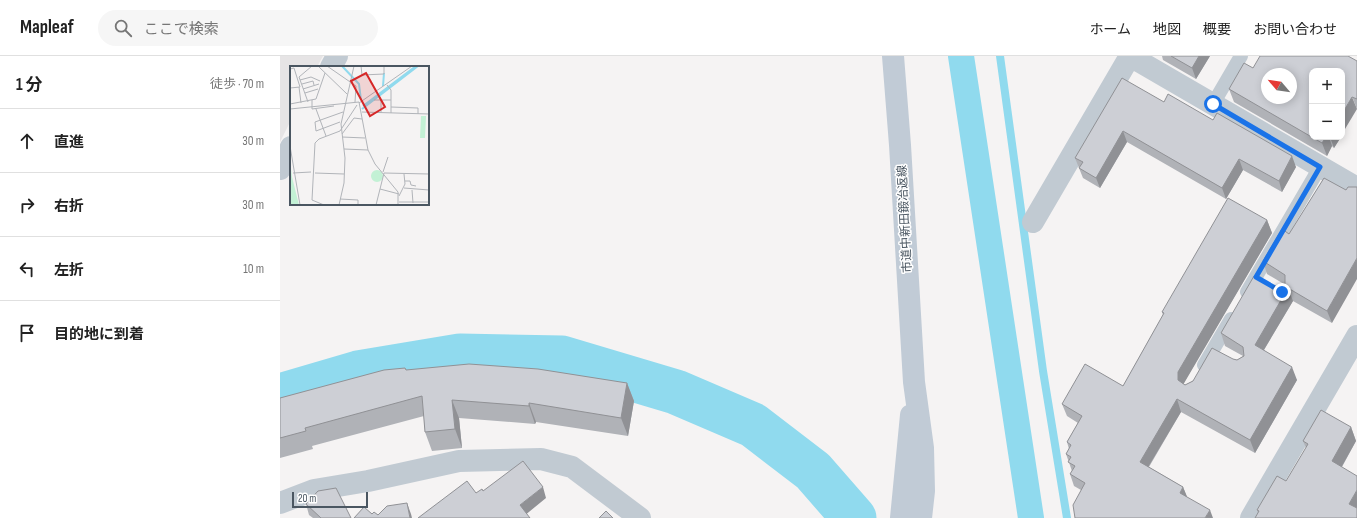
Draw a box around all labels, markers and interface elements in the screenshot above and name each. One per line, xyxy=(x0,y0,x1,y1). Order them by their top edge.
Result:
search box xyxy=(98,10,378,46)
text: Mapleaf xyxy=(20,16,74,39)
icon: search xyxy=(112,17,134,39)
text: ここで検索 xyxy=(144,20,219,39)
text: ホーム xyxy=(1089,21,1131,38)
text: 地図 xyxy=(1153,21,1181,38)
text: 概要 xyxy=(1203,21,1231,38)
text: お問い合わせ xyxy=(1253,21,1337,38)
inset map xyxy=(290,66,429,205)
north arrow xyxy=(1261,68,1297,104)
map controls xyxy=(1309,68,1345,140)
button: + xyxy=(1309,68,1345,104)
text: 1 分 xyxy=(16,75,42,95)
text: 徒歩 · 70 m xyxy=(210,76,264,92)
route start xyxy=(1204,95,1222,113)
button: − xyxy=(1309,104,1345,140)
icon: ahead xyxy=(16,130,38,152)
text: 直進 xyxy=(54,133,84,152)
text: 30 m xyxy=(242,133,264,149)
street label: 市道中新田鍛冶返線 xyxy=(895,165,915,273)
icon: right xyxy=(16,194,38,216)
text: 右折 xyxy=(54,197,84,216)
text: 30 m xyxy=(242,197,264,213)
icon: left xyxy=(16,258,38,280)
text: 左折 xyxy=(54,261,84,280)
text: 10 m xyxy=(243,261,264,277)
route end xyxy=(1273,283,1291,301)
icon: arrive xyxy=(16,322,38,344)
text: 目的地に到着 xyxy=(54,325,144,344)
scale bar xyxy=(292,490,368,509)
text: 20 m xyxy=(298,492,316,505)

